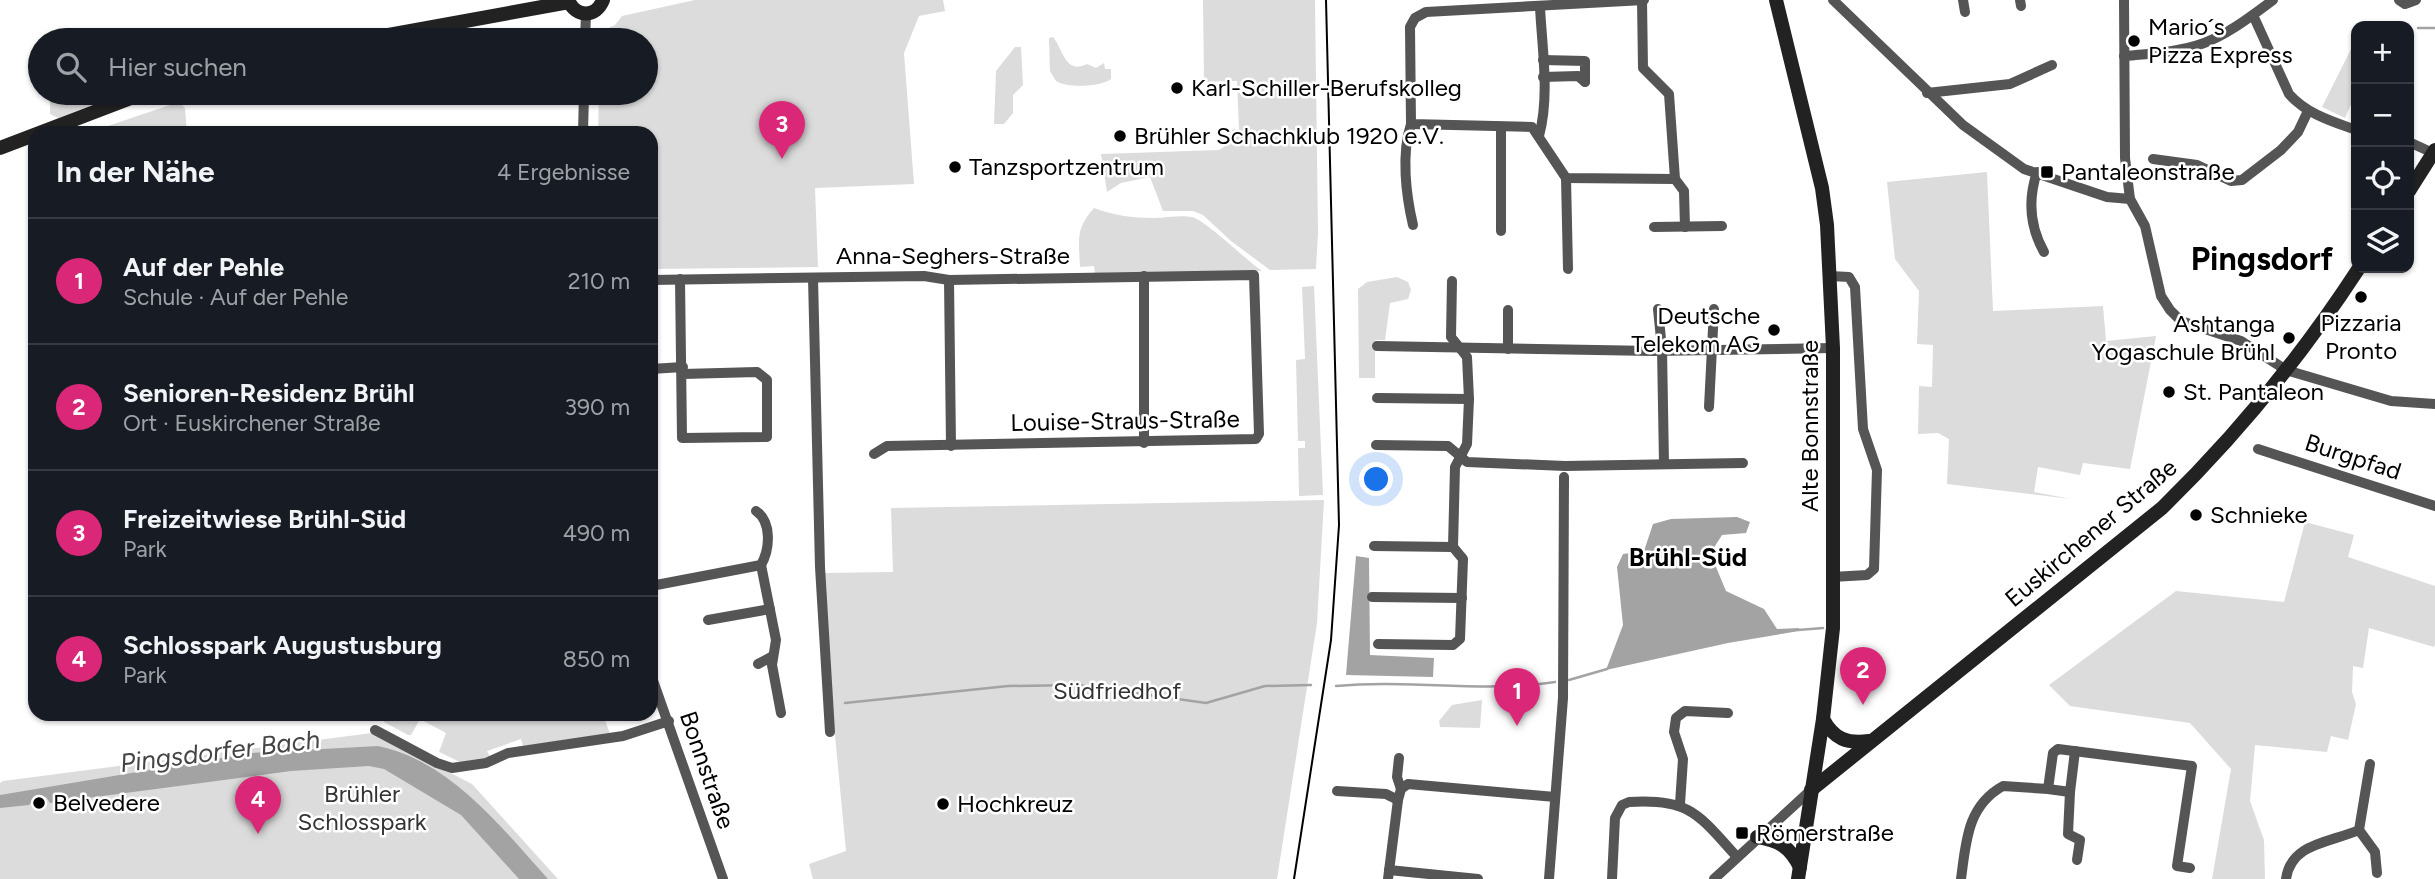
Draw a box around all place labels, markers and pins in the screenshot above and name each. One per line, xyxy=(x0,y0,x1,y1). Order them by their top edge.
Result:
place label: Mario´s Pizza Express xyxy=(2148,12,2293,69)
marker: Mario´s Pizza Express xyxy=(2126,33,2142,49)
place label: Karl-Schiller-Berufskolleg xyxy=(1191,73,1462,102)
marker: Karl-Schiller-Berufskolleg xyxy=(1169,80,1185,96)
pin: 3 xyxy=(759,101,805,159)
place label: Brühler Schachklub 1920 e.V. xyxy=(1134,121,1444,150)
marker: Brühler Schachklub 1920 e.V. xyxy=(1112,128,1128,144)
place label: Tanzsportzentrum xyxy=(969,152,1164,181)
place label: Pantaleonstraße xyxy=(2061,157,2234,186)
marker: Tanzsportzentrum xyxy=(947,159,963,175)
marker: Pantaleonstraße xyxy=(2039,164,2055,180)
marker: Pizzaria Pronto xyxy=(2353,289,2369,305)
place label: Deutsche Telekom AG xyxy=(1631,301,1760,358)
place label: Pizzaria Pronto xyxy=(2320,308,2402,365)
place label: Ashtanga Yogaschule Brühl xyxy=(2092,309,2275,366)
marker: Deutsche Telekom AG xyxy=(1766,322,1782,338)
marker: Ashtanga Yogaschule Brühl xyxy=(2281,330,2297,346)
place label: St. Pantaleon xyxy=(2183,377,2324,406)
marker: St. Pantaleon xyxy=(2161,384,2177,400)
place label: Schnieke xyxy=(2210,500,2308,529)
marker: Schnieke xyxy=(2188,507,2204,523)
pin: 2 xyxy=(1840,647,1886,705)
pin: 1 xyxy=(1494,668,1540,726)
pin: 4 xyxy=(235,776,281,834)
place label: Belvedere xyxy=(53,788,160,817)
place label: Hochkreuz xyxy=(957,789,1073,818)
marker: Belvedere xyxy=(31,795,47,811)
marker: Hochkreuz xyxy=(935,796,951,812)
place label: Römerstraße xyxy=(1756,818,1894,847)
marker: Römerstraße xyxy=(1734,825,1750,841)

